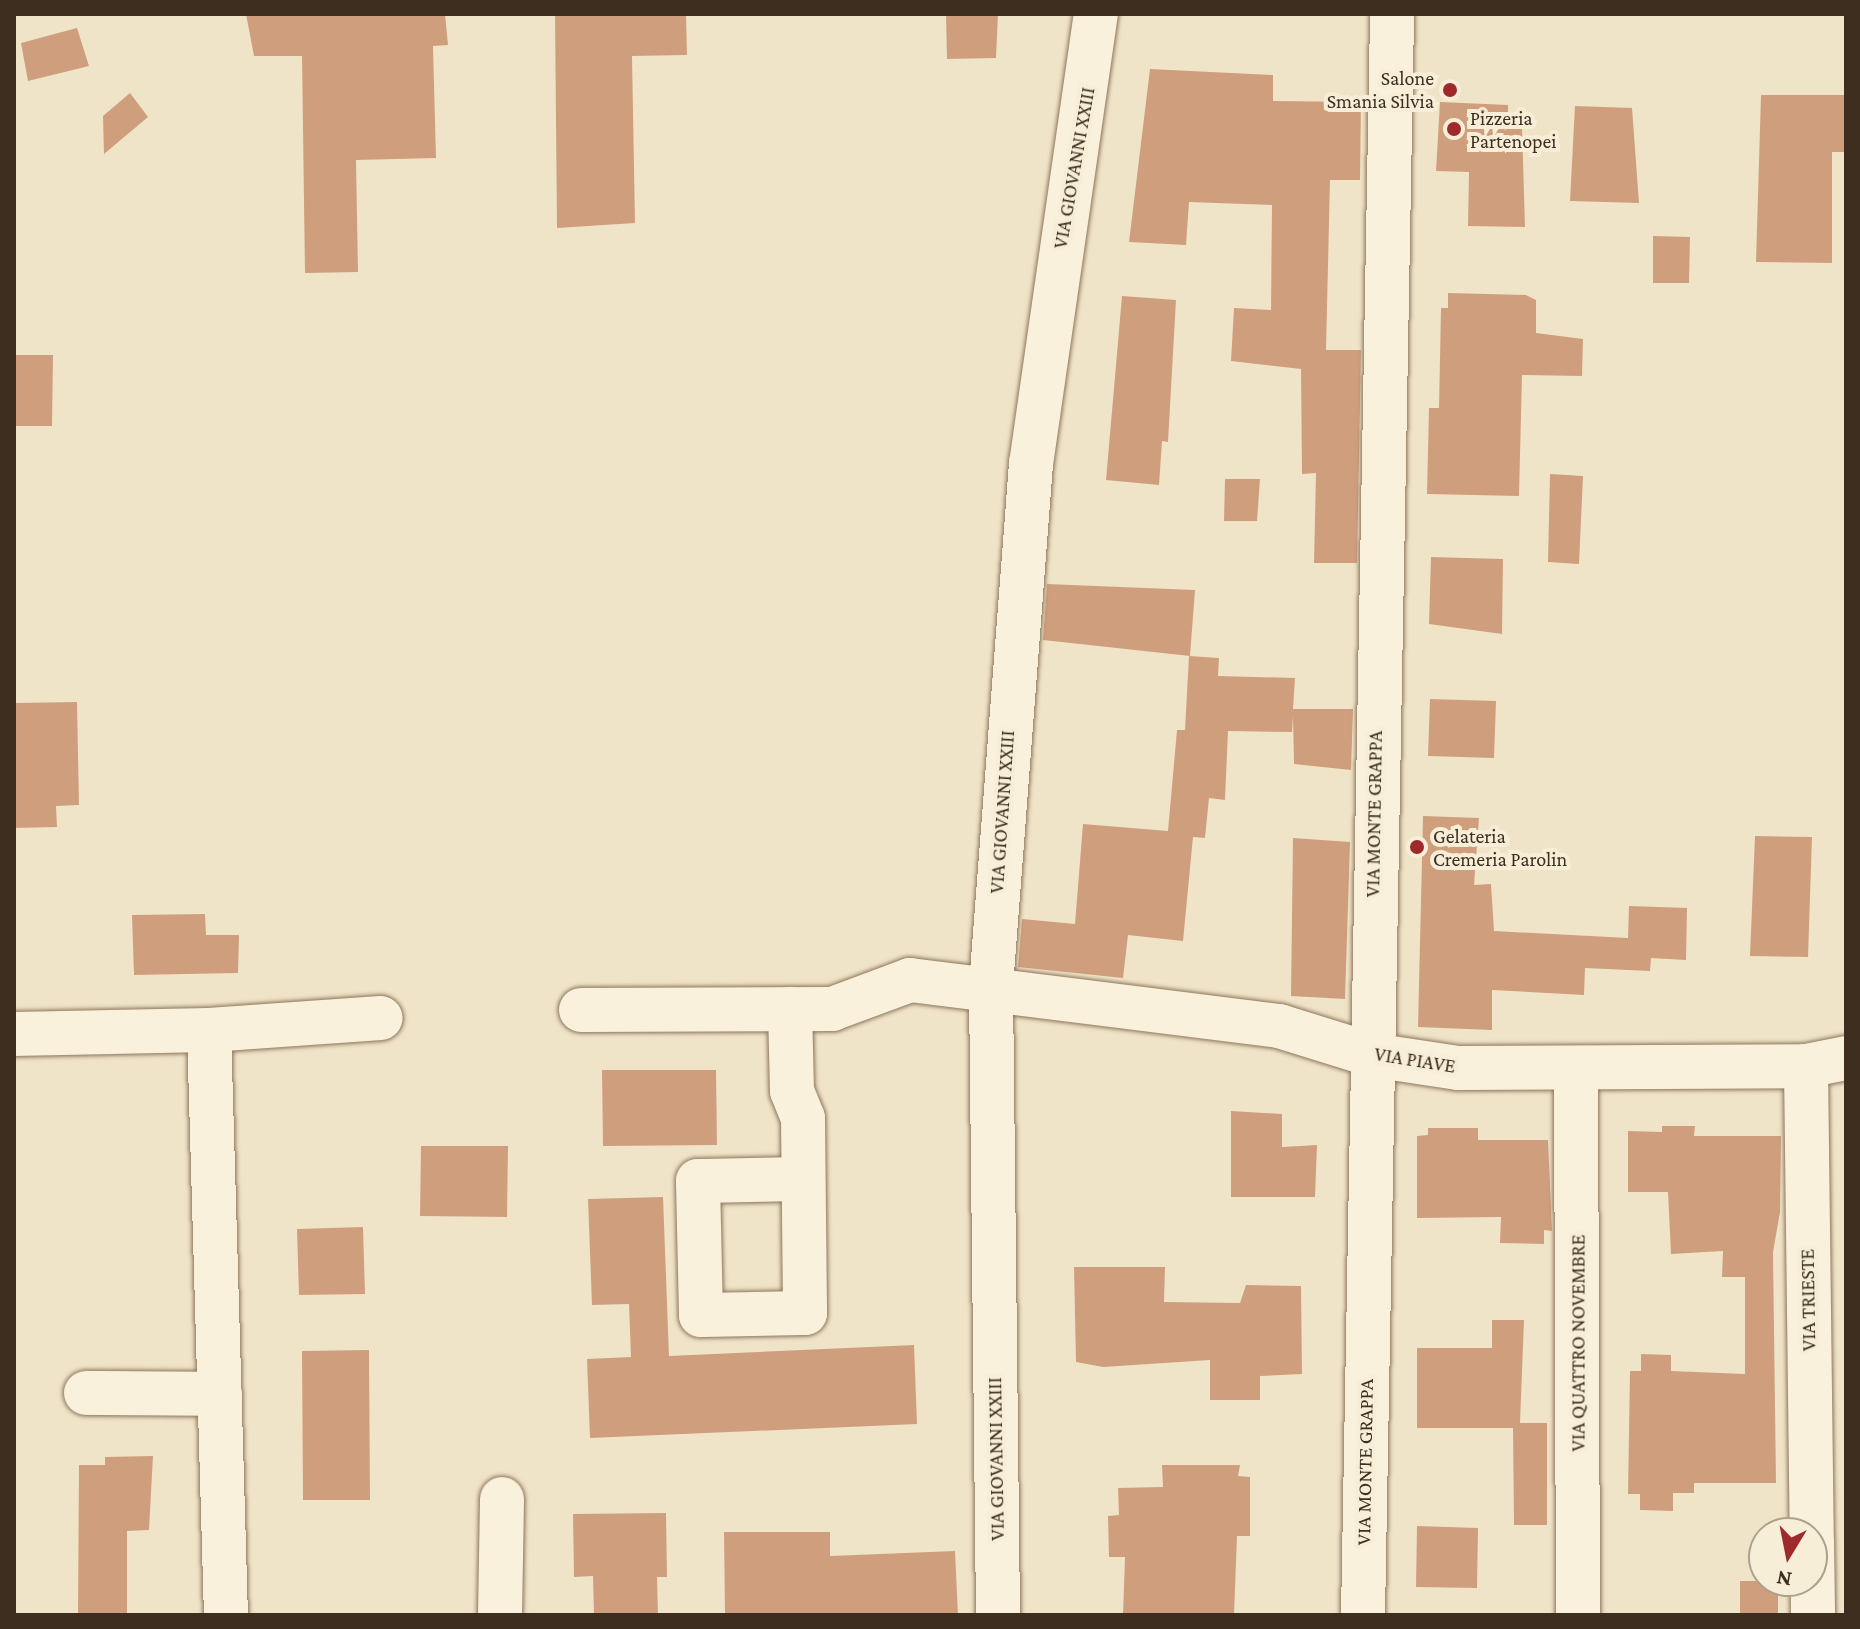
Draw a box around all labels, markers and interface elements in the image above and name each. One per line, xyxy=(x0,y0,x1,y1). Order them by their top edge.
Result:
place label: Salone Smania Silvia xyxy=(1327,66,1434,113)
marker: Salone Smania Silvia xyxy=(1441,81,1459,99)
street label: VIA GIOVANNI XXIII xyxy=(1048,85,1100,251)
place label: Pizzeria Partenopei xyxy=(1470,106,1557,153)
marker: Pizzeria Partenopei xyxy=(1445,120,1463,138)
street label: VIA GIOVANNI XXIII xyxy=(984,730,1020,894)
street label: VIA MONTE GRAPPA xyxy=(1361,731,1387,897)
place label: Gelateria Cremeria Parolin xyxy=(1433,824,1567,871)
marker: Gelateria Cremeria Parolin xyxy=(1408,838,1426,856)
street label: VIA PIAVE xyxy=(1373,1042,1457,1078)
street label: VIA QUATTRO NOVEMBRE xyxy=(1566,1234,1590,1452)
street label: VIA TRIESTE xyxy=(1795,1249,1821,1351)
street label: VIA GIOVANNI XXIII xyxy=(983,1377,1009,1541)
street label: VIA MONTE GRAPPA xyxy=(1352,1379,1378,1545)
north arrow xyxy=(1748,1517,1828,1597)
text: N xyxy=(1775,1566,1794,1593)

